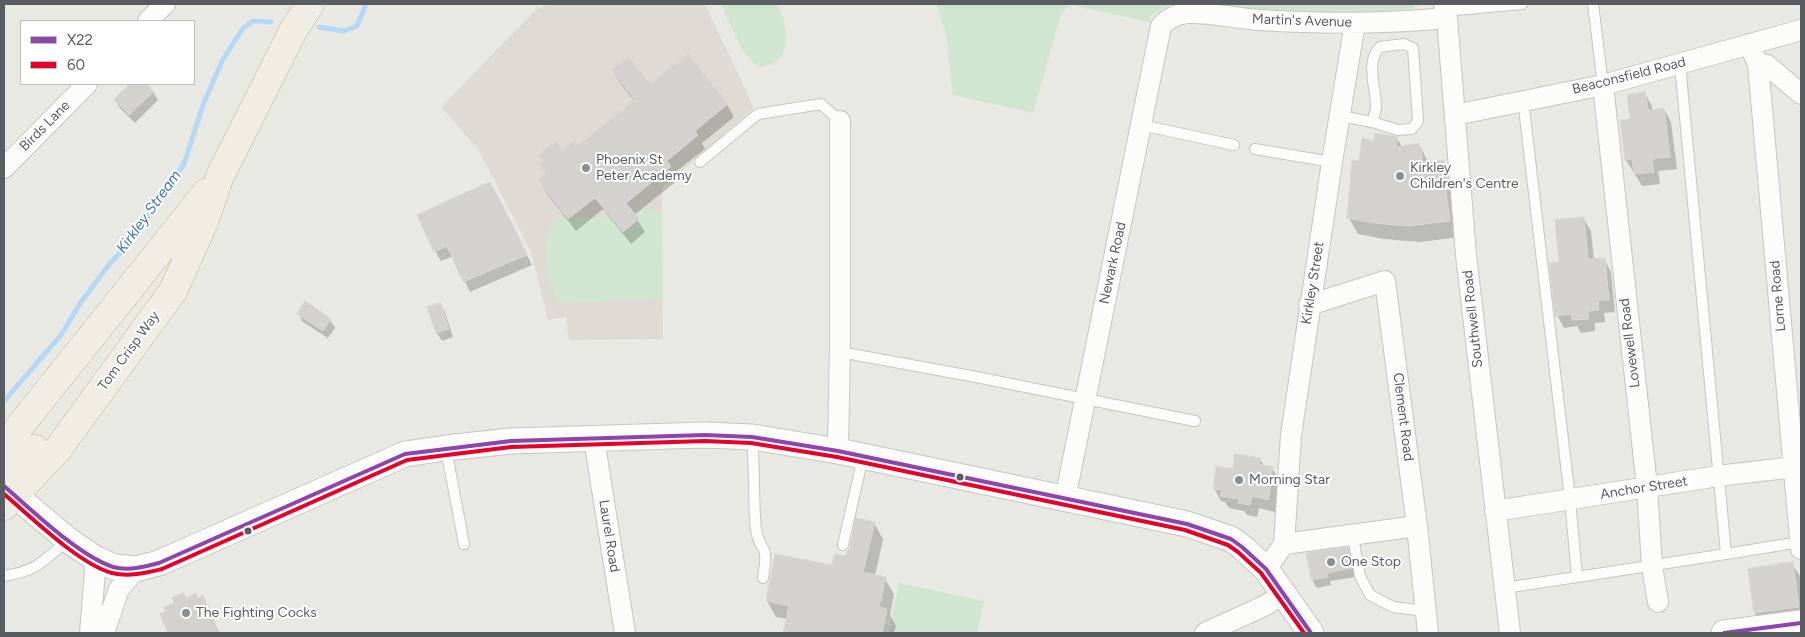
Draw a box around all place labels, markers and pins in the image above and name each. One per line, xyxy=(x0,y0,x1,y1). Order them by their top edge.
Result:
place label: Phoenix St Peter Academy xyxy=(596,152,692,184)
place label: Kirkley Children's Centre xyxy=(1410,160,1519,192)
marker: Phoenix St Peter Academy xyxy=(580,162,592,174)
marker: Kirkley Children's Centre xyxy=(1394,170,1406,182)
unlabelled marker xyxy=(955,472,965,482)
place label: Morning Star xyxy=(1249,472,1330,488)
marker: Morning Star xyxy=(1233,474,1245,486)
unlabelled marker xyxy=(243,526,253,536)
place label: One Stop xyxy=(1341,554,1401,570)
marker: One Stop xyxy=(1325,556,1337,568)
place label: The Fighting Cocks xyxy=(196,605,317,621)
marker: The Fighting Cocks xyxy=(180,607,192,619)

